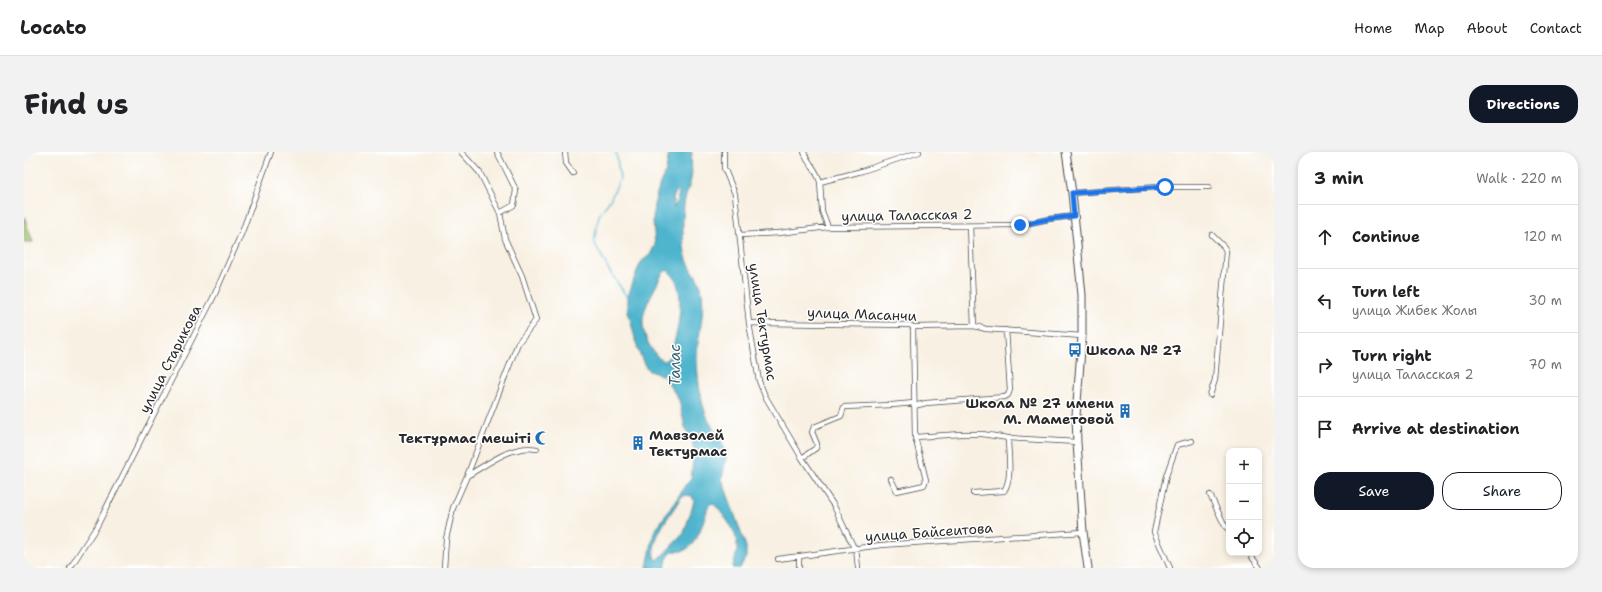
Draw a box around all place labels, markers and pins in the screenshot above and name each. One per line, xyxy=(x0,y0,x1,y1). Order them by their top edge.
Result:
place label: Школа № 27 xyxy=(1086,341,1182,359)
bus stop icon: Школа № 27 xyxy=(1067,342,1083,358)
place label: Школа № 27 имени М. Маметовой xyxy=(965,394,1114,428)
building icon: Школа № 27 имени М. Маметовой xyxy=(1117,403,1133,419)
place label: Мавзолей Тектурмас xyxy=(649,426,727,460)
place label: Тектұрмас мешіті xyxy=(399,429,531,447)
mosque icon: Тектұрмас мешіті xyxy=(534,430,550,446)
building icon: Мавзолей Тектурмас xyxy=(630,435,646,451)

